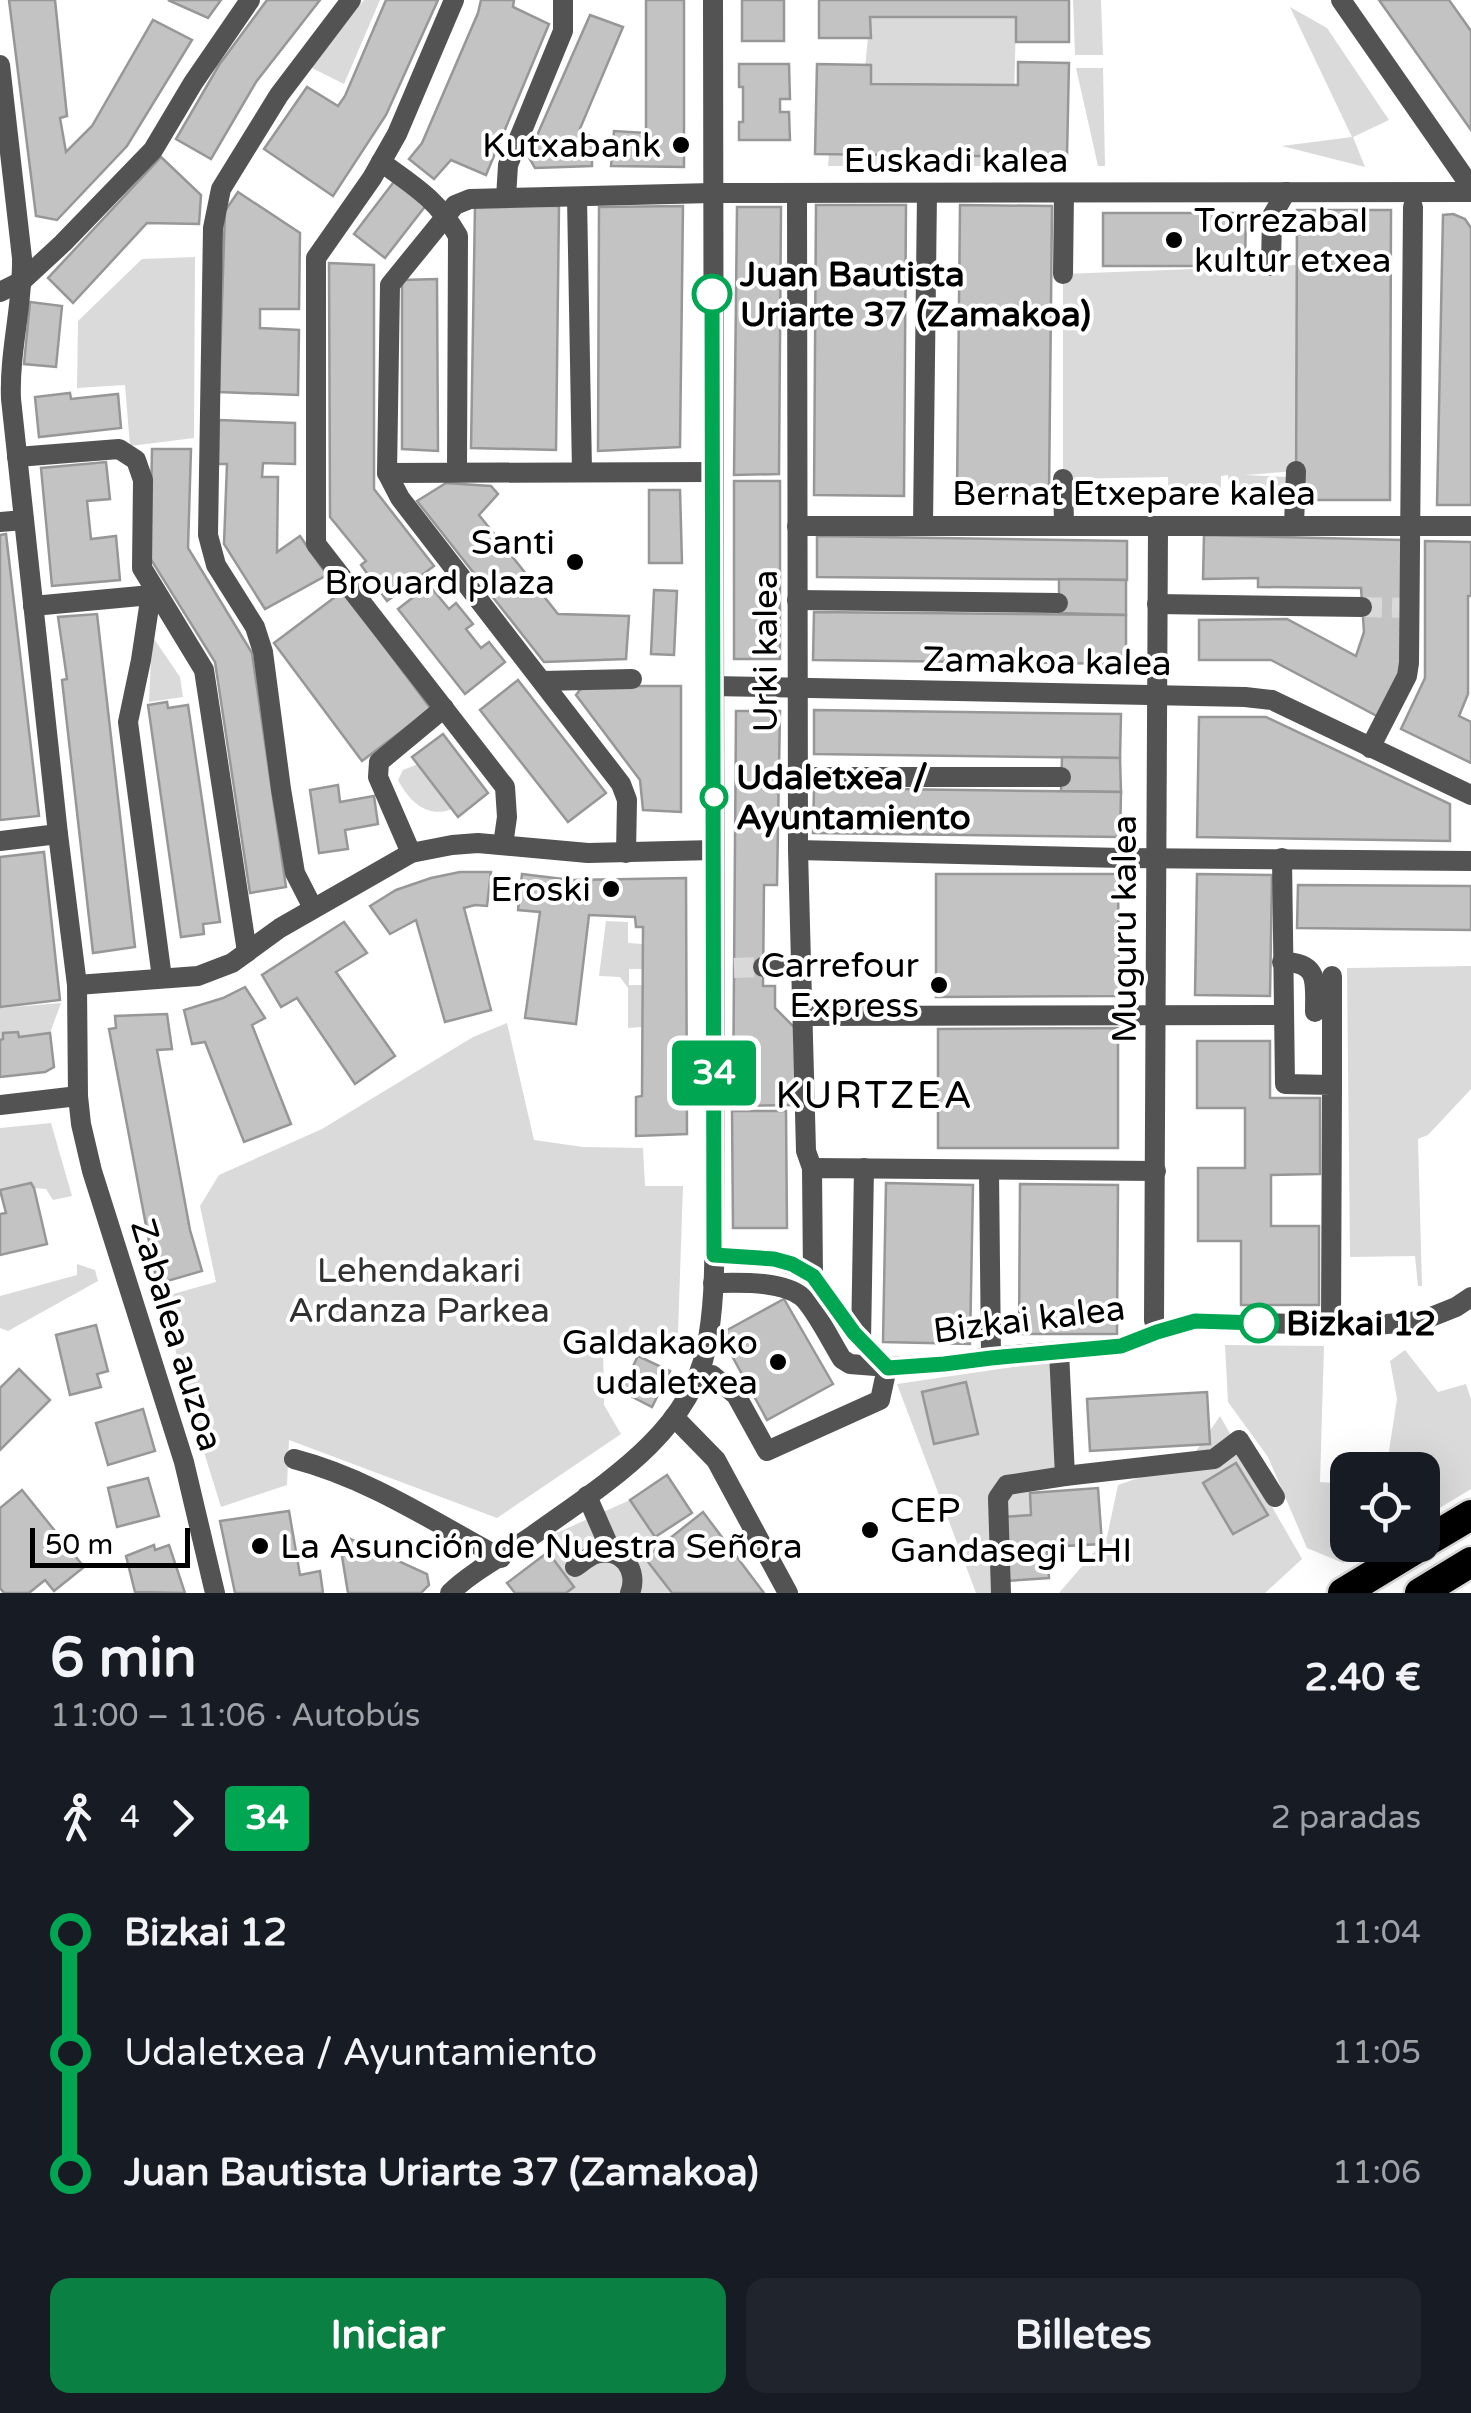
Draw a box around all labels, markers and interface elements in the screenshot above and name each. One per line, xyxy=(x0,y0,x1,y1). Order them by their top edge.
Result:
place label: Kutxabank xyxy=(482,125,661,167)
marker: Kutxabank xyxy=(670,134,692,156)
street label: Euskadi kalea xyxy=(844,140,1068,182)
place label: Torrezabal kultur etxea xyxy=(1194,200,1391,282)
marker: Torrezabal kultur etxea xyxy=(1163,229,1185,251)
place label: Juan Bautista Uriarte 37 (Zamakoa) xyxy=(739,254,1091,336)
marker: Juan Bautista Uriarte 37 (Zamakoa) xyxy=(693,275,731,313)
street label: Bernat Etxepare kalea xyxy=(952,473,1316,515)
place label: Santi Brouard plaza xyxy=(324,522,555,604)
marker: Santi Brouard plaza xyxy=(564,551,586,573)
street label: Urki kalea xyxy=(745,570,787,732)
street label: Zamakoa kalea xyxy=(922,639,1172,685)
place label: Udaletxea / Ayuntamiento xyxy=(736,757,971,839)
marker: Udaletxea / Ayuntamiento xyxy=(701,784,727,810)
street label: Muguru kalea xyxy=(1104,815,1146,1043)
place label: Eroski xyxy=(490,869,591,911)
marker: Eroski xyxy=(600,878,622,900)
place label: Carrefour Express xyxy=(761,945,920,1027)
marker: Carrefour Express xyxy=(928,974,950,996)
line badge: 34 xyxy=(669,1040,759,1106)
text: 34 xyxy=(692,1052,736,1094)
district label: KURTZEA xyxy=(776,1073,974,1119)
street label: Zabalea auzoa xyxy=(121,1214,231,1456)
park label: Lehendakari Ardanza Parkea xyxy=(288,1250,550,1332)
street label: Bizkai kalea xyxy=(931,1287,1127,1353)
place label: Bizkai 12 xyxy=(1286,1303,1436,1345)
marker: Bizkai 12 xyxy=(1240,1304,1278,1342)
place label: Galdakaoko udaletxea xyxy=(562,1322,758,1404)
marker: Galdakaoko udaletxea xyxy=(767,1351,789,1373)
map controls xyxy=(1330,1452,1440,1562)
button: locate xyxy=(1330,1452,1440,1562)
place label: CEP Gandasegi LHI xyxy=(890,1490,1132,1572)
marker: CEP Gandasegi LHI xyxy=(859,1519,881,1541)
scale bar xyxy=(30,1523,190,1568)
place label: La Asunción de Nuestra Señora xyxy=(280,1526,803,1568)
text: 50 m xyxy=(45,1528,113,1562)
marker: La Asunción de Nuestra Señora xyxy=(249,1535,271,1557)
text: 6 min xyxy=(50,1626,197,1692)
text: 2.40 € xyxy=(1304,1655,1421,1701)
text: 11:00 – 11:06 · Autobús xyxy=(50,1697,420,1735)
icon: walk xyxy=(50,1791,105,1846)
icon: forward xyxy=(155,1791,210,1846)
text: 34 xyxy=(245,1797,289,1839)
text: 4 xyxy=(120,1799,140,1837)
text: 2 paradas xyxy=(1271,1799,1421,1837)
text: Bizkai 12 xyxy=(124,1910,287,1956)
text: 11:04 xyxy=(1332,1914,1421,1952)
text: Udaletxea / Ayuntamiento xyxy=(124,2030,597,2076)
text: 11:05 xyxy=(1332,2034,1421,2072)
text: Juan Bautista Uriarte 37 (Zamakoa) xyxy=(124,2150,759,2196)
text: 11:06 xyxy=(1332,2154,1421,2192)
button: Iniciar xyxy=(50,2278,726,2393)
button: Billetes xyxy=(746,2278,1421,2393)

